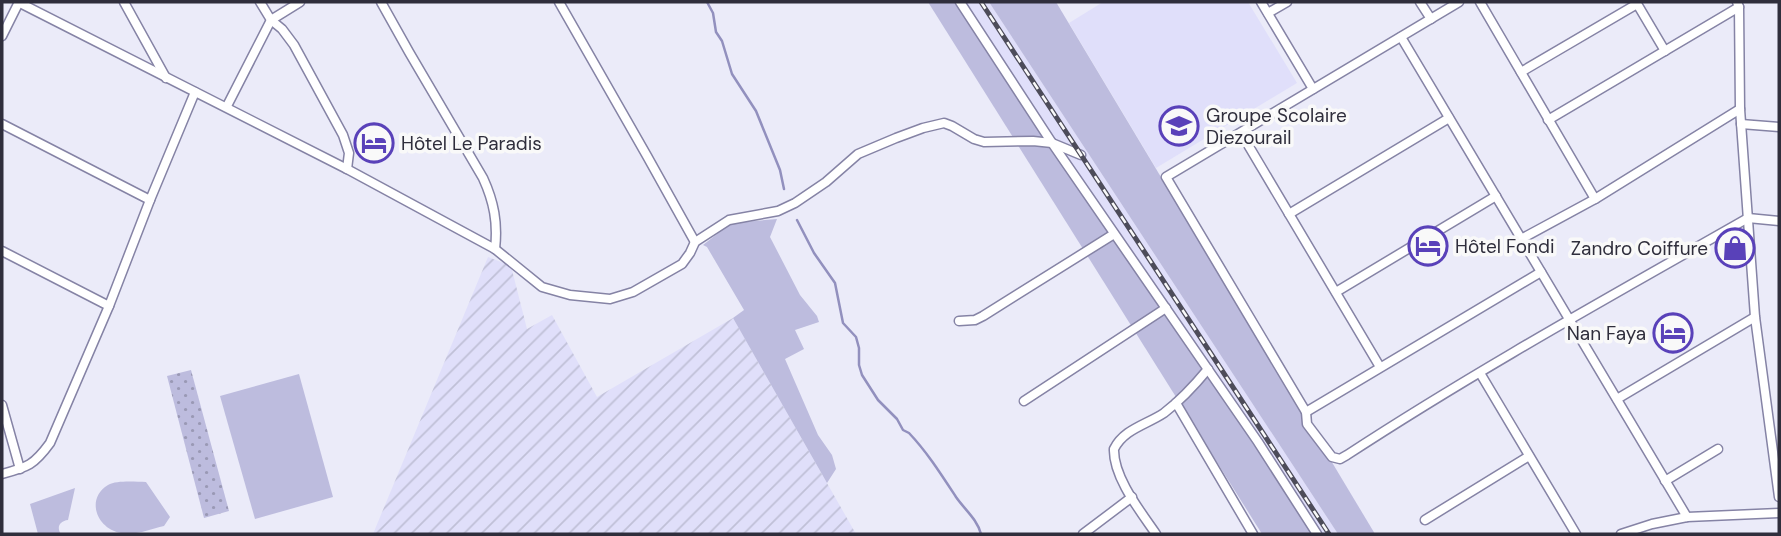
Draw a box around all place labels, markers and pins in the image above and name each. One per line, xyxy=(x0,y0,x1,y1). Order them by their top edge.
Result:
place label: Groupe Scolaire Diezourail xyxy=(1206,103,1347,150)
school or university icon: Groupe Scolaire Diezourail xyxy=(1158,105,1200,147)
hotel icon: Hôtel Le Paradis xyxy=(353,122,395,164)
place label: Hôtel Le Paradis xyxy=(401,131,542,156)
hotel icon: Hôtel Fondi xyxy=(1407,225,1449,267)
shop icon: Zandro Coiffure xyxy=(1714,227,1756,269)
place label: Hôtel Fondi xyxy=(1455,234,1555,259)
place label: Zandro Coiffure xyxy=(1571,236,1708,261)
hotel icon: Nan Faya xyxy=(1652,312,1694,354)
place label: Nan Faya xyxy=(1567,321,1646,346)

